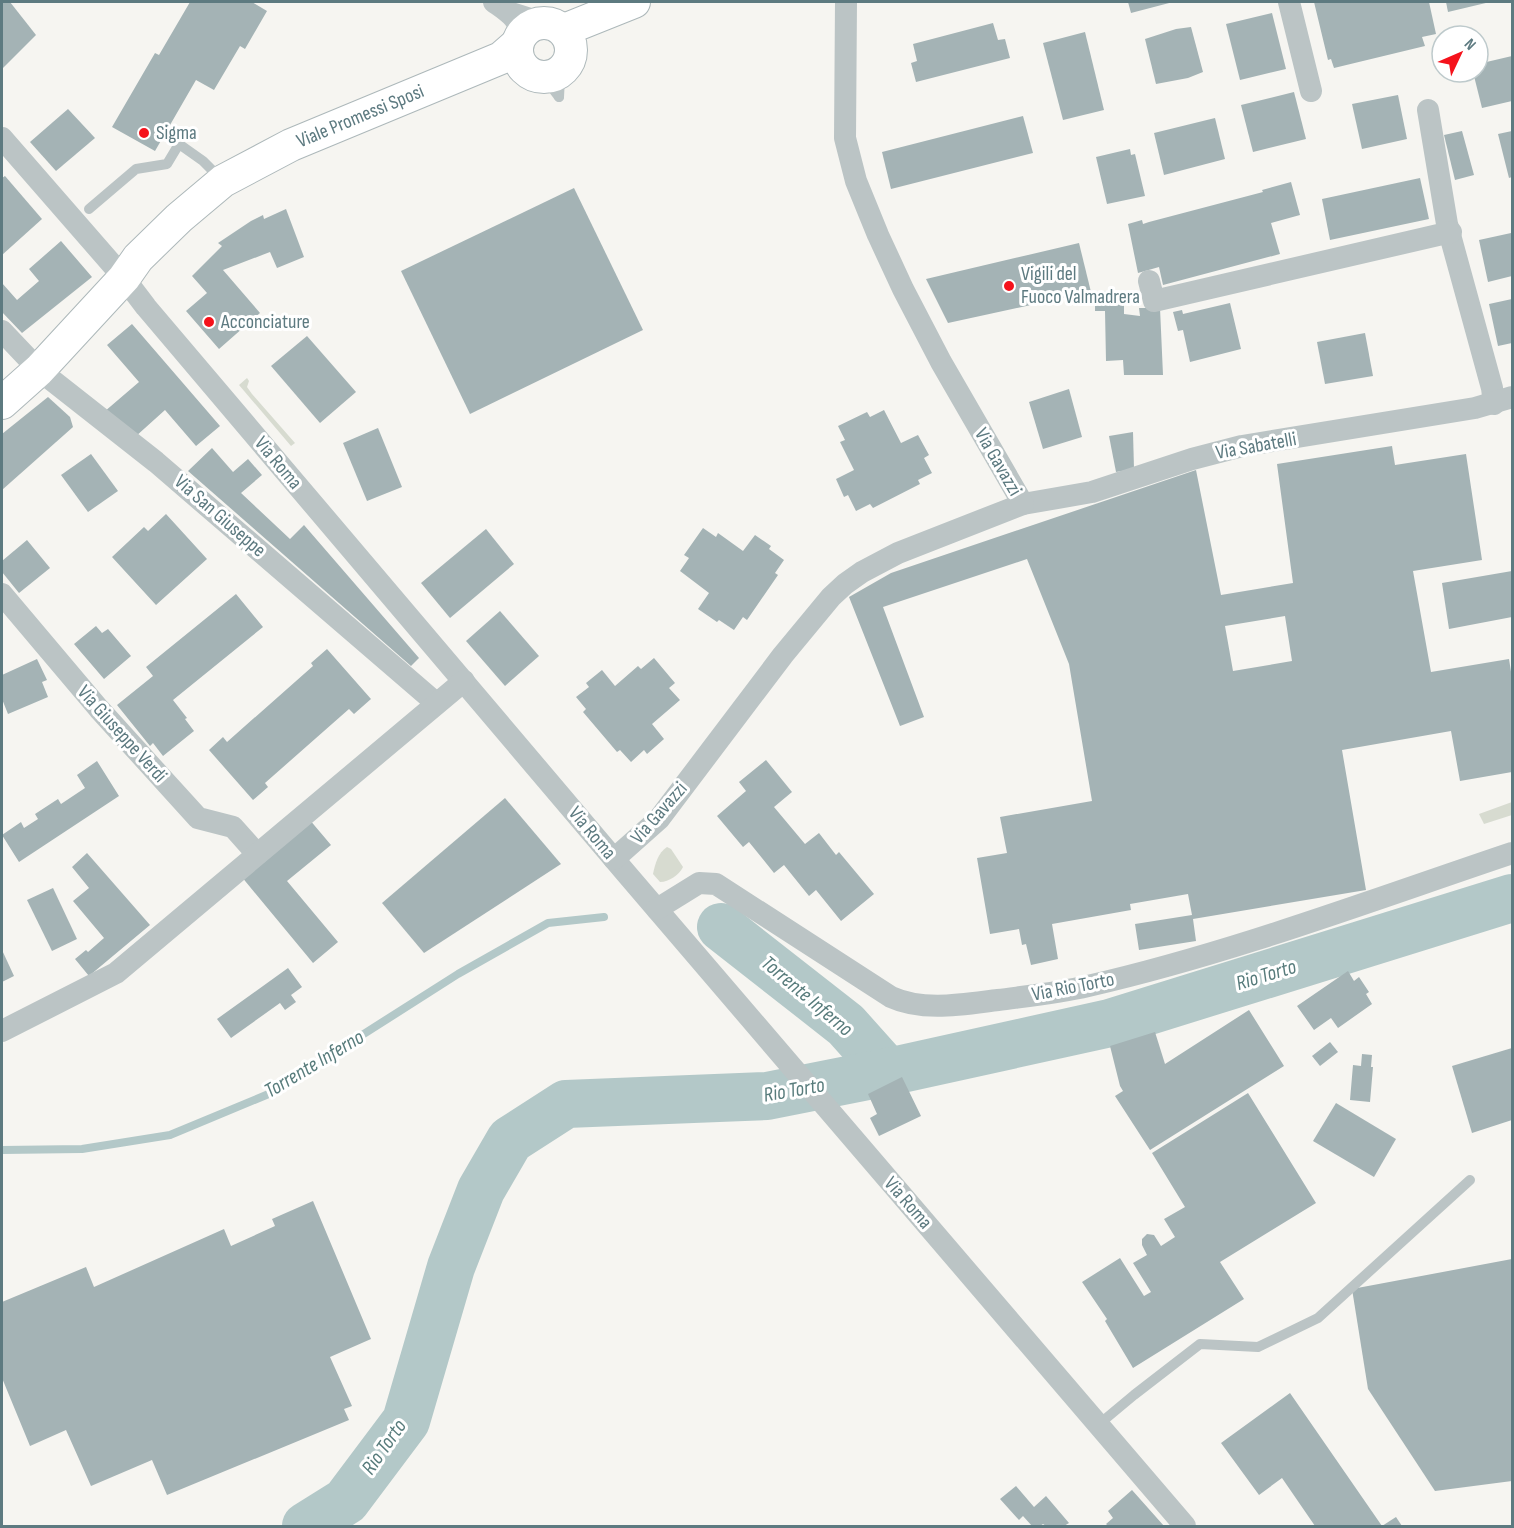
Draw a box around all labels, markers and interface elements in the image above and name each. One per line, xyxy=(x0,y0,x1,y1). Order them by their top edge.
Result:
north arrow xyxy=(1430,24,1490,84)
text: N xyxy=(1460,35,1480,54)
street label: Viale Promessi Sposi xyxy=(293,79,428,153)
place label: Sigma xyxy=(156,121,197,145)
marker: Sigma xyxy=(137,126,151,140)
place label: Vigili del Fuoco Valmadrera xyxy=(1021,262,1140,309)
marker: Vigili del Fuoco Valmadrera xyxy=(1002,279,1016,293)
place label: Acconciature xyxy=(220,310,310,334)
marker: Acconciature xyxy=(202,315,216,329)
street label: Via Gavazzi xyxy=(969,424,1027,500)
street label: Via Sabatelli xyxy=(1214,427,1298,465)
street label: Via Roma xyxy=(249,432,307,494)
street label: Via San Giuseppe xyxy=(169,470,271,562)
street label: Via Giuseppe Verdi xyxy=(72,680,172,788)
street label: Via Gavazzi xyxy=(626,777,692,849)
street label: Via Roma xyxy=(563,802,621,864)
water label: Torrente Inferno xyxy=(756,951,858,1042)
water label: Rio Torto xyxy=(1233,954,1299,996)
street label: Via Rio Torto xyxy=(1030,967,1116,1007)
water label: Torrente Inferno xyxy=(260,1024,369,1103)
water label: Rio Torto xyxy=(762,1072,827,1108)
street label: Via Roma xyxy=(879,1172,937,1234)
water label: Rio Torto xyxy=(356,1414,412,1479)

